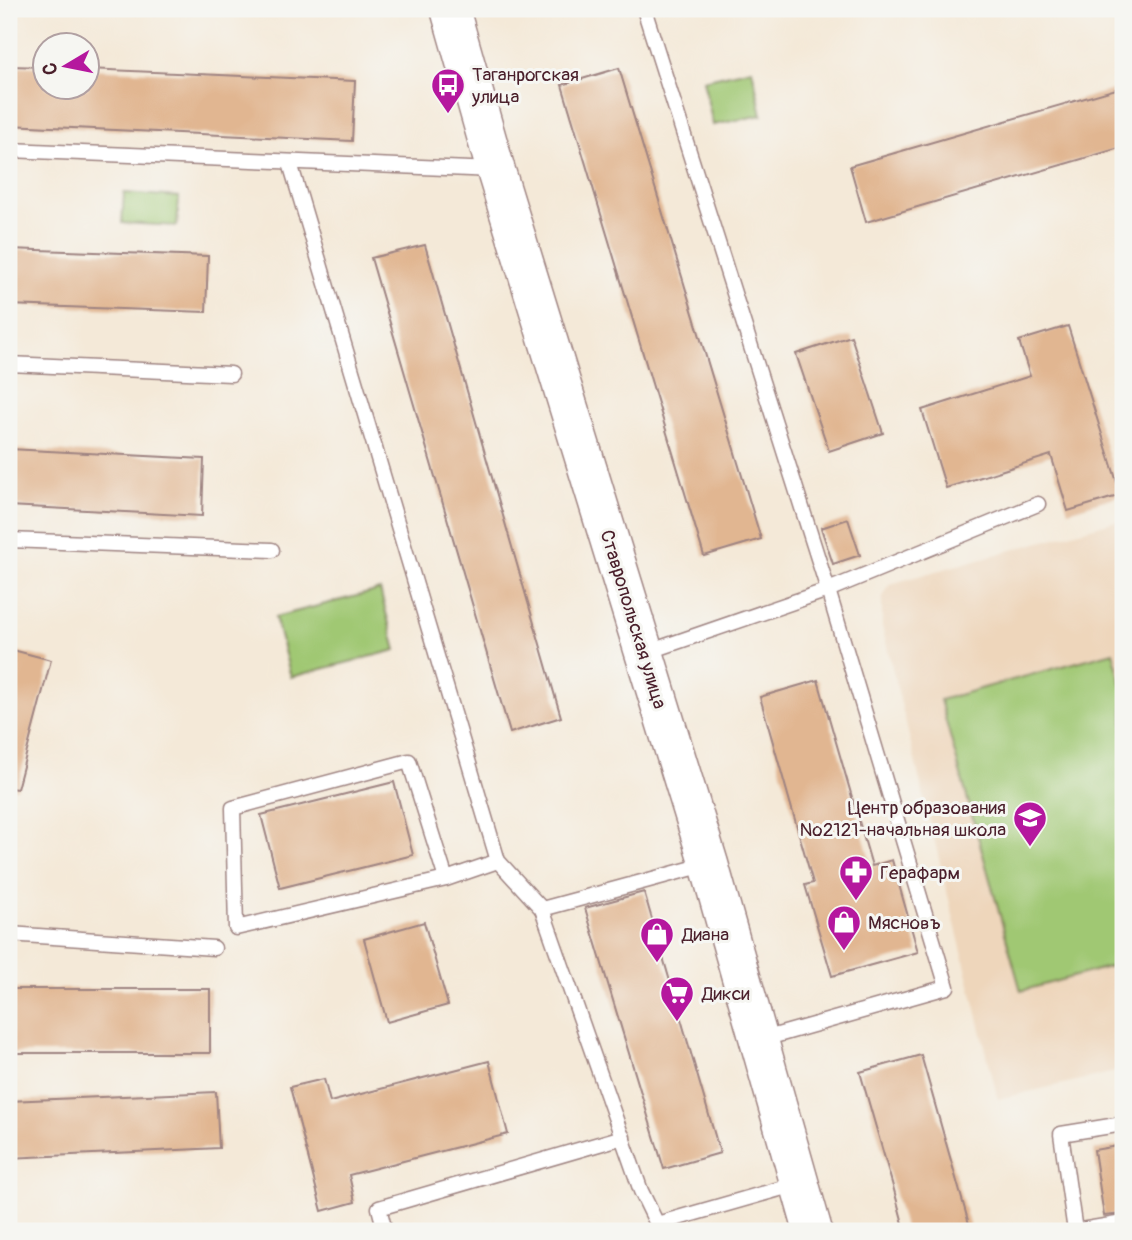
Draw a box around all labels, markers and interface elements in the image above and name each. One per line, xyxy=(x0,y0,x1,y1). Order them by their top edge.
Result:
north arrow xyxy=(32,32,102,102)
text: С xyxy=(37,61,63,77)
place label: Таганрогская улица xyxy=(471,63,579,109)
bus stop icon: Таганрогская улица xyxy=(429,66,467,115)
street label: Ставропольская улица xyxy=(594,527,672,712)
place label: Центр образования №2121-начальная школа xyxy=(800,796,1006,842)
school or university icon: Центр образования №2121-начальная школа xyxy=(1011,799,1049,848)
pharmacy icon: Герафарм xyxy=(837,853,875,902)
place label: Герафарм xyxy=(880,861,960,885)
shop icon: Мясновъ xyxy=(825,903,863,952)
place label: Мясновъ xyxy=(868,911,941,935)
shop icon: Диана xyxy=(638,915,676,964)
place label: Диана xyxy=(681,923,729,947)
supermarket icon: Дикси xyxy=(658,974,696,1023)
place label: Дикси xyxy=(701,982,750,1006)

